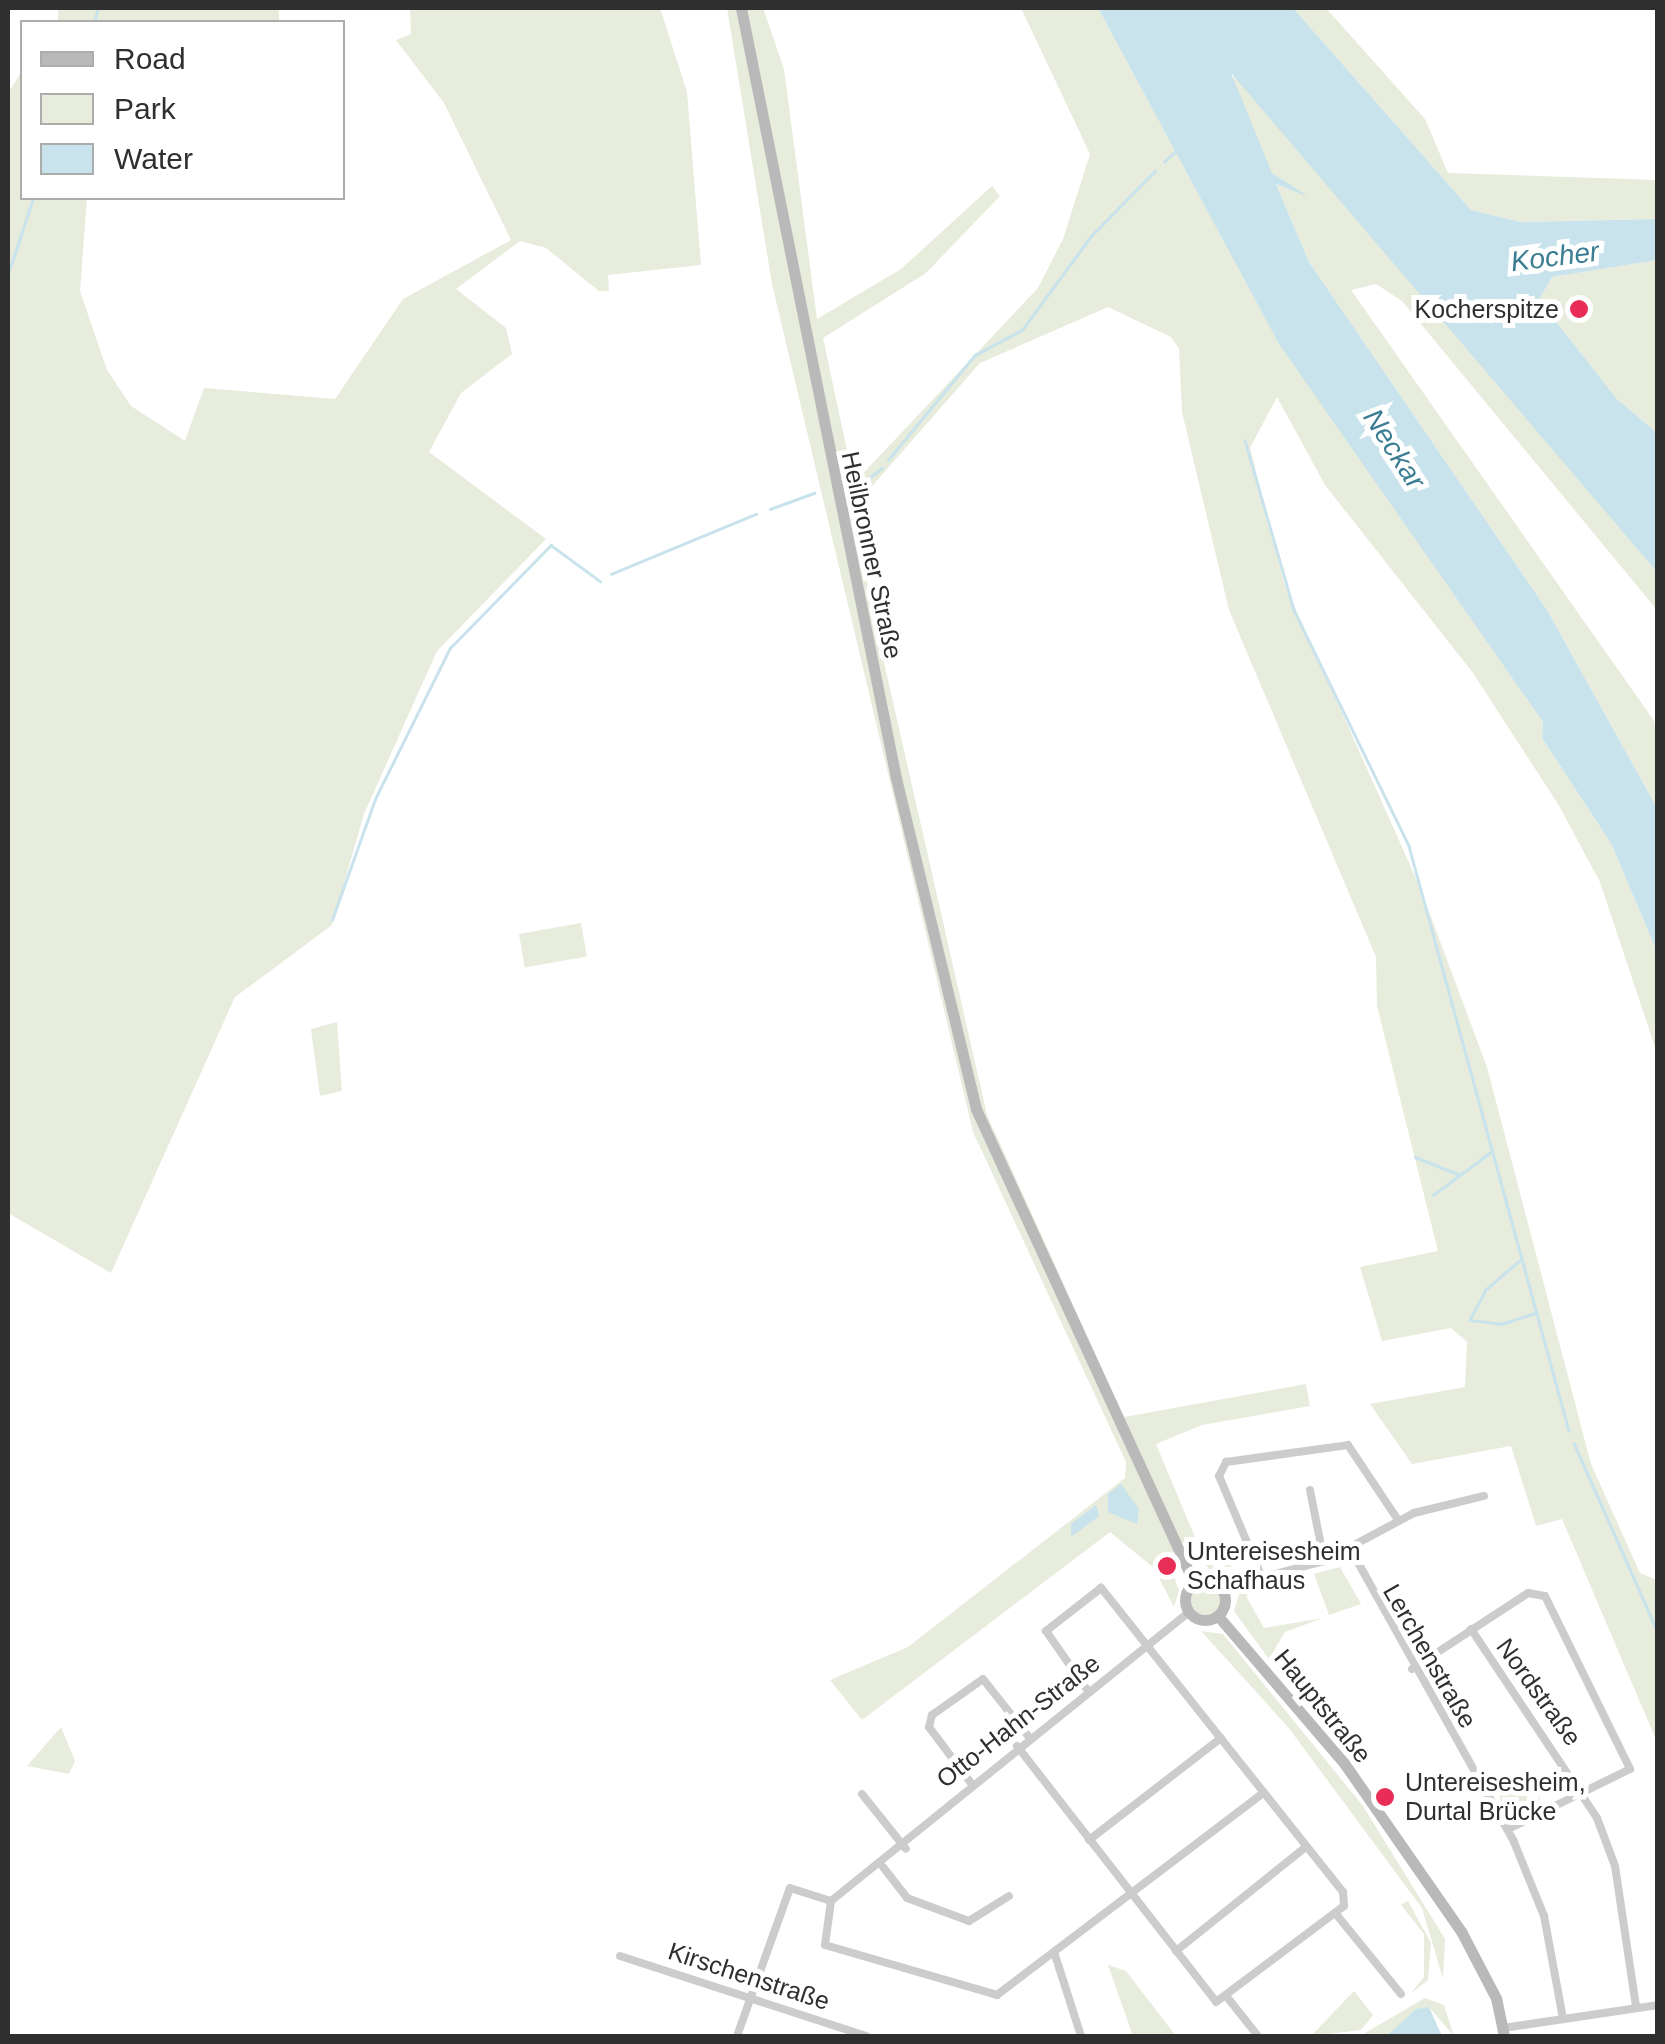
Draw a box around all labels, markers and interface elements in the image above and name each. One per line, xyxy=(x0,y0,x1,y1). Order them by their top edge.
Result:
legend xyxy=(20,20,345,200)
text: Road xyxy=(114,42,186,75)
text: Park xyxy=(114,92,176,125)
text: Water xyxy=(114,142,193,175)
water label: Kocher xyxy=(1509,235,1601,279)
place label: Kocherspitze xyxy=(1414,294,1559,324)
marker: Kocherspitze xyxy=(1568,298,1590,320)
water label: Neckar xyxy=(1356,403,1432,495)
street label: Heilbronner Straße xyxy=(835,449,909,661)
place label: Untereisesheim Schafhaus xyxy=(1187,1537,1361,1596)
marker: Untereisesheim Schafhaus xyxy=(1156,1555,1178,1577)
street label: Lerchenstraße xyxy=(1377,1579,1483,1733)
street label: Nordstraße xyxy=(1490,1633,1588,1751)
street label: Hauptstraße xyxy=(1268,1643,1378,1769)
street label: Otto-Hahn-Straße xyxy=(930,1648,1106,1794)
place label: Untereisesheim, Durtal Brücke xyxy=(1405,1768,1586,1827)
marker: Untereisesheim, Durtal Brücke xyxy=(1374,1786,1396,1808)
street label: Kirschenstraße xyxy=(664,1936,834,2016)

